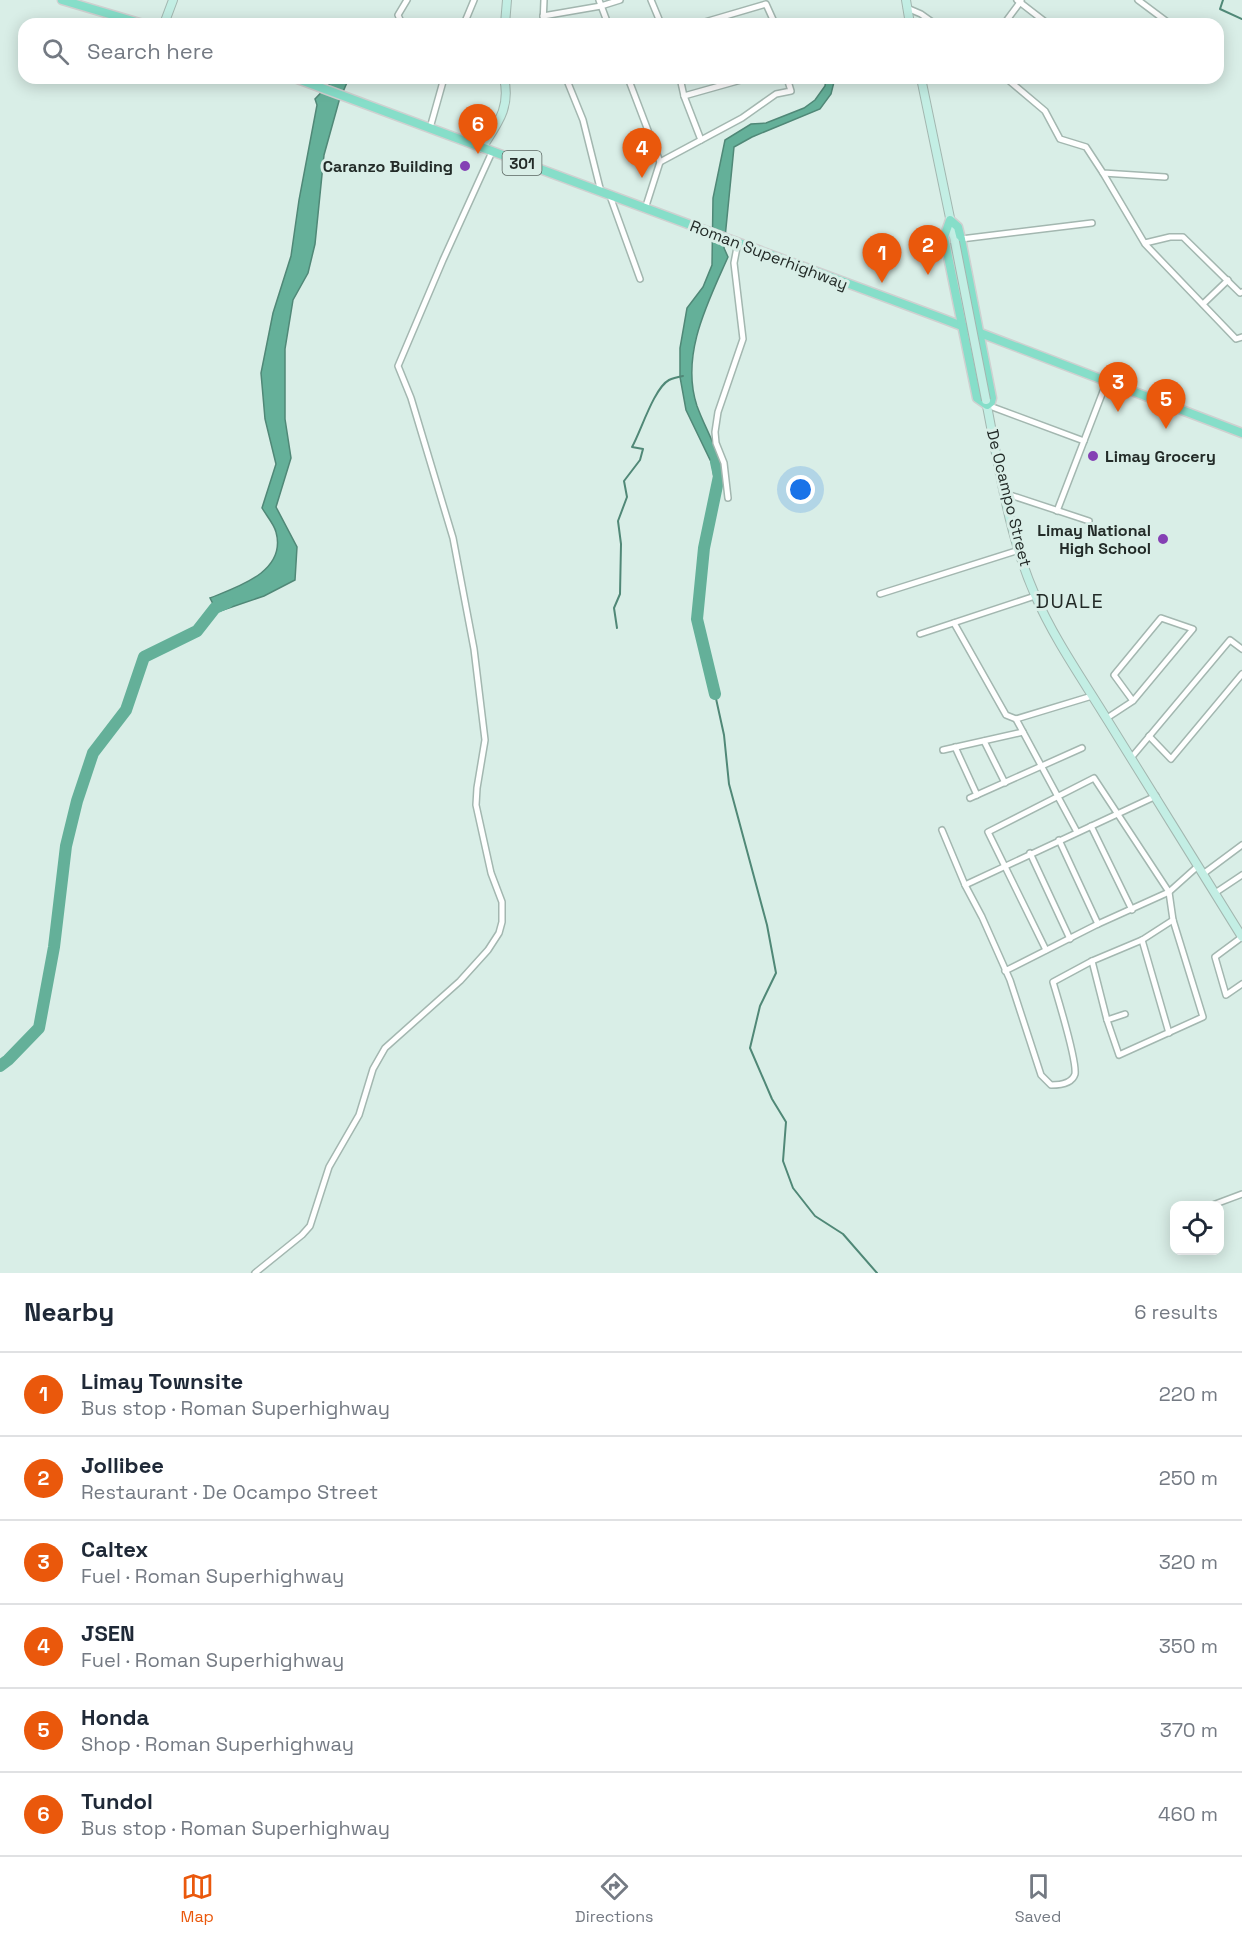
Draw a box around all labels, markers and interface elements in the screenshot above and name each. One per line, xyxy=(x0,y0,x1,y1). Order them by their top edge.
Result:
search box xyxy=(18,18,1224,84)
icon: search xyxy=(39,35,72,68)
text: Search here xyxy=(87,37,214,65)
pin: 6 xyxy=(458,104,498,154)
pin: 4 xyxy=(622,128,662,178)
road number: 301 xyxy=(502,151,542,175)
place label: Caranzo Building xyxy=(323,156,453,177)
marker: Caranzo Building xyxy=(458,159,472,173)
street label: Roman Superhighway xyxy=(687,215,851,295)
pin: 2 xyxy=(908,226,948,275)
pin: 1 xyxy=(862,234,902,283)
pin: 3 xyxy=(1098,362,1138,412)
pin: 5 xyxy=(1146,380,1186,429)
street label: De Ocampo Street xyxy=(982,427,1036,569)
place label: Limay Grocery xyxy=(1105,446,1216,467)
marker: Limay Grocery xyxy=(1086,449,1100,463)
your location xyxy=(786,475,815,504)
place label: Limay National High School xyxy=(1037,520,1151,559)
marker: Limay National High School xyxy=(1156,532,1170,546)
district label: DUALE xyxy=(1036,588,1104,614)
map controls xyxy=(1170,1201,1224,1255)
button: locate xyxy=(1170,1201,1224,1255)
text: Nearby xyxy=(24,1295,114,1329)
text: 6 results xyxy=(1134,1299,1218,1325)
text: Limay Townsite xyxy=(81,1367,243,1395)
text: 1 xyxy=(39,1381,48,1407)
text: 220 m xyxy=(1159,1381,1218,1407)
text: Bus stop · Roman Superhighway xyxy=(81,1395,390,1421)
text: Jollibee xyxy=(81,1451,164,1479)
text: 2 xyxy=(38,1465,49,1491)
text: 250 m xyxy=(1159,1465,1218,1491)
text: Restaurant · De Ocampo Street xyxy=(81,1479,378,1505)
text: Caltex xyxy=(81,1535,148,1563)
text: 3 xyxy=(37,1549,50,1575)
text: 320 m xyxy=(1159,1549,1218,1575)
text: Fuel · Roman Superhighway xyxy=(81,1563,344,1589)
text: JSEN xyxy=(81,1619,135,1647)
text: 4 xyxy=(37,1633,50,1659)
text: 350 m xyxy=(1159,1633,1218,1659)
text: Fuel · Roman Superhighway xyxy=(81,1647,344,1673)
text: Honda xyxy=(81,1703,149,1731)
text: 5 xyxy=(38,1717,50,1743)
text: 370 m xyxy=(1160,1717,1218,1743)
text: Shop · Roman Superhighway xyxy=(81,1731,354,1757)
text: Tundol xyxy=(81,1787,153,1815)
text: 6 xyxy=(37,1801,50,1827)
text: 460 m xyxy=(1158,1801,1218,1827)
text: Bus stop · Roman Superhighway xyxy=(81,1815,390,1841)
tab: Map xyxy=(181,1870,214,1927)
tab: Directions xyxy=(575,1870,654,1927)
tab: Saved xyxy=(1015,1870,1061,1927)

